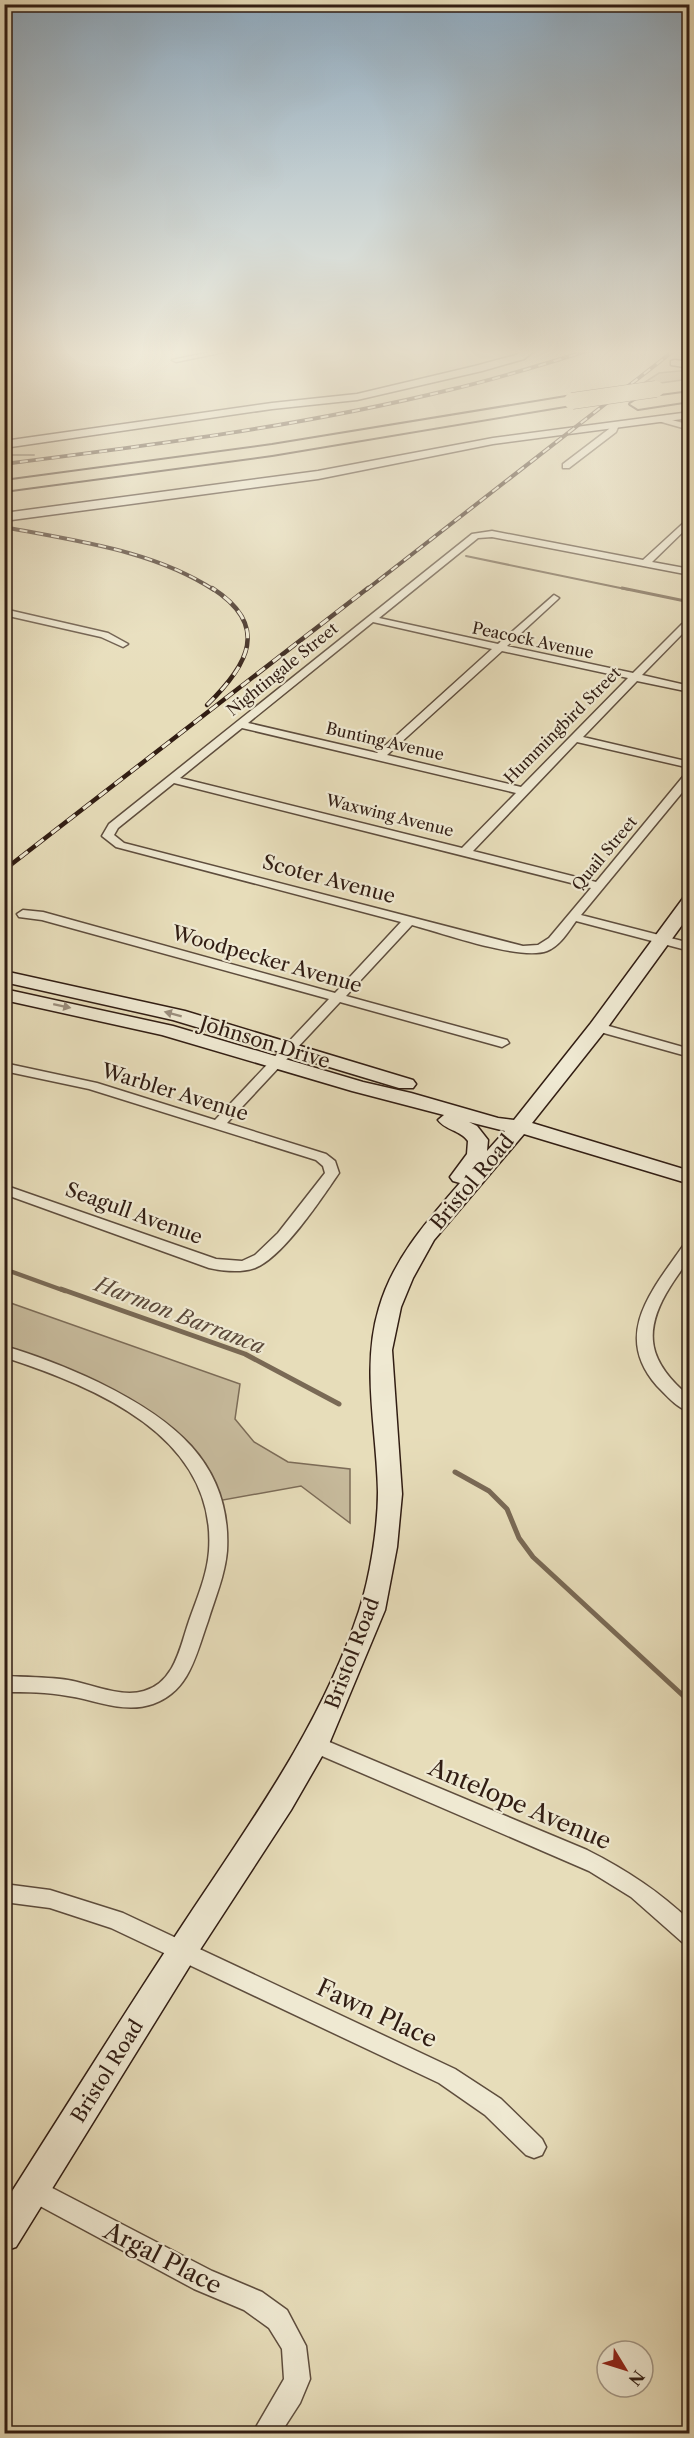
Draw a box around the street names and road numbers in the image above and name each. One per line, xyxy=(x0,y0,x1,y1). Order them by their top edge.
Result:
street label: Peacock Avenue xyxy=(470,617,596,663)
street label: Nightingale Street xyxy=(222,618,342,720)
street label: Hummingbird Street xyxy=(499,662,625,788)
street label: Bunting Avenue xyxy=(324,718,446,764)
street label: Waxwing Avenue xyxy=(323,789,456,841)
street label: Quail Street xyxy=(567,812,641,894)
street label: Scoter Avenue xyxy=(260,850,398,908)
street label: Woodpecker Avenue xyxy=(168,920,365,998)
street label: Johnson Drive xyxy=(194,1010,333,1073)
street label: Warbler Avenue xyxy=(98,1058,251,1126)
street label: Bristol Road xyxy=(425,1129,519,1235)
street label: Seagull Avenue xyxy=(62,1177,206,1249)
street label: Bristol Road xyxy=(320,1594,384,1712)
street label: Antelope Avenue xyxy=(423,1752,616,1856)
street label: Fawn Place xyxy=(312,1972,442,2054)
street label: Bristol Road xyxy=(66,2015,148,2127)
street label: Argal Place xyxy=(98,2216,227,2300)

